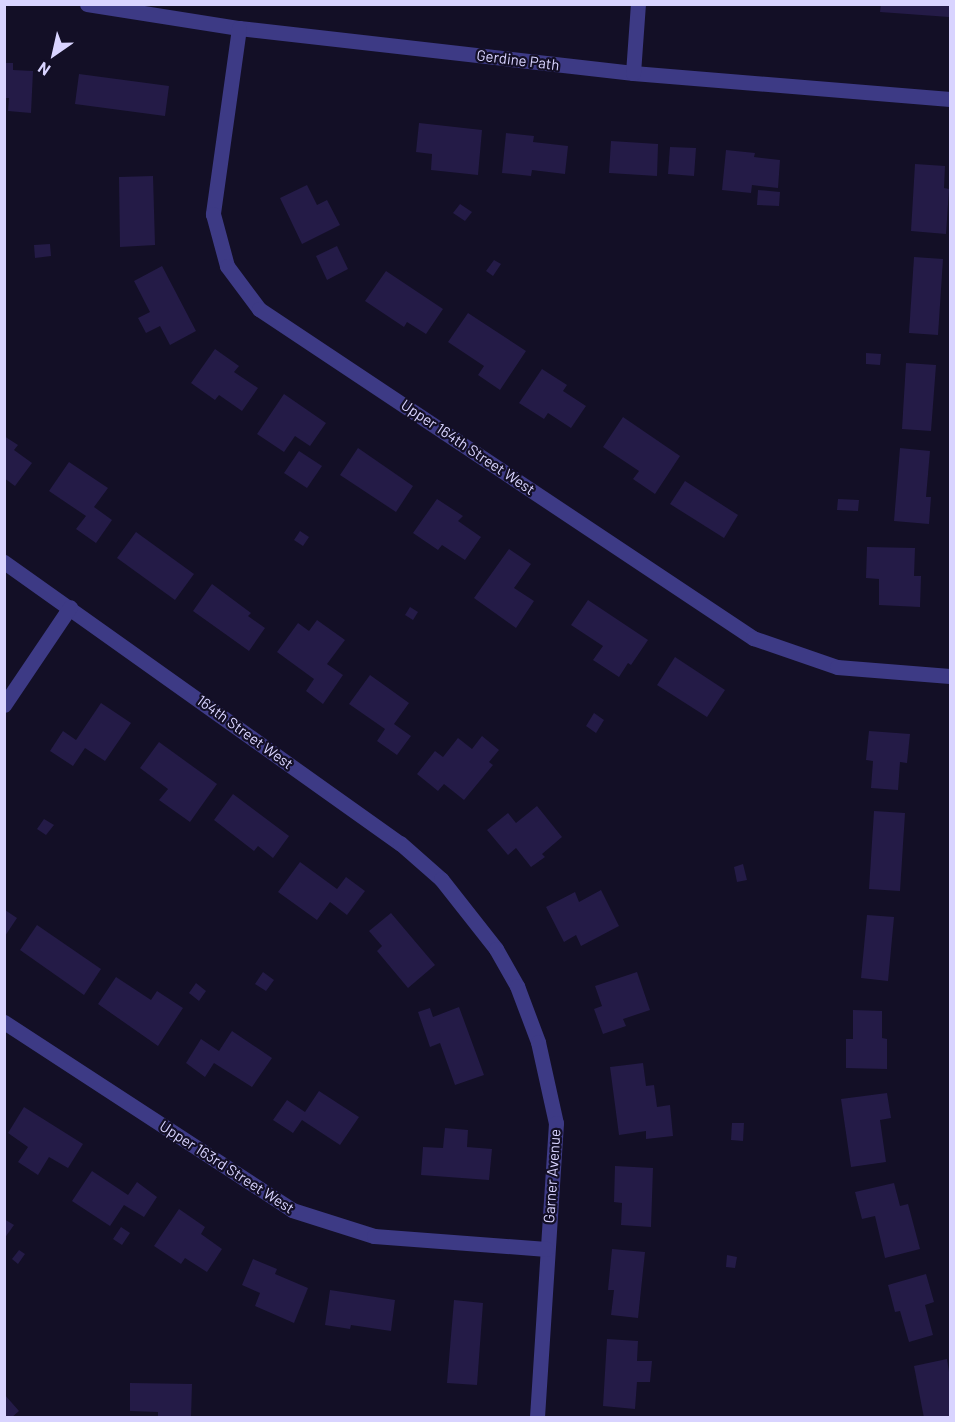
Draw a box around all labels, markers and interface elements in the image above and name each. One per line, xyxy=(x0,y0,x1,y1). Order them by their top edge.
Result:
north arrow xyxy=(24,24,84,84)
street label: Gerdine Path xyxy=(475,46,561,74)
text: N xyxy=(34,58,53,80)
street label: Upper 164th Street West xyxy=(398,396,538,498)
street label: 164th Street West xyxy=(193,691,297,773)
street label: Upper 163rd Street West xyxy=(156,1117,298,1217)
street label: Garner Avenue xyxy=(540,1128,564,1224)

